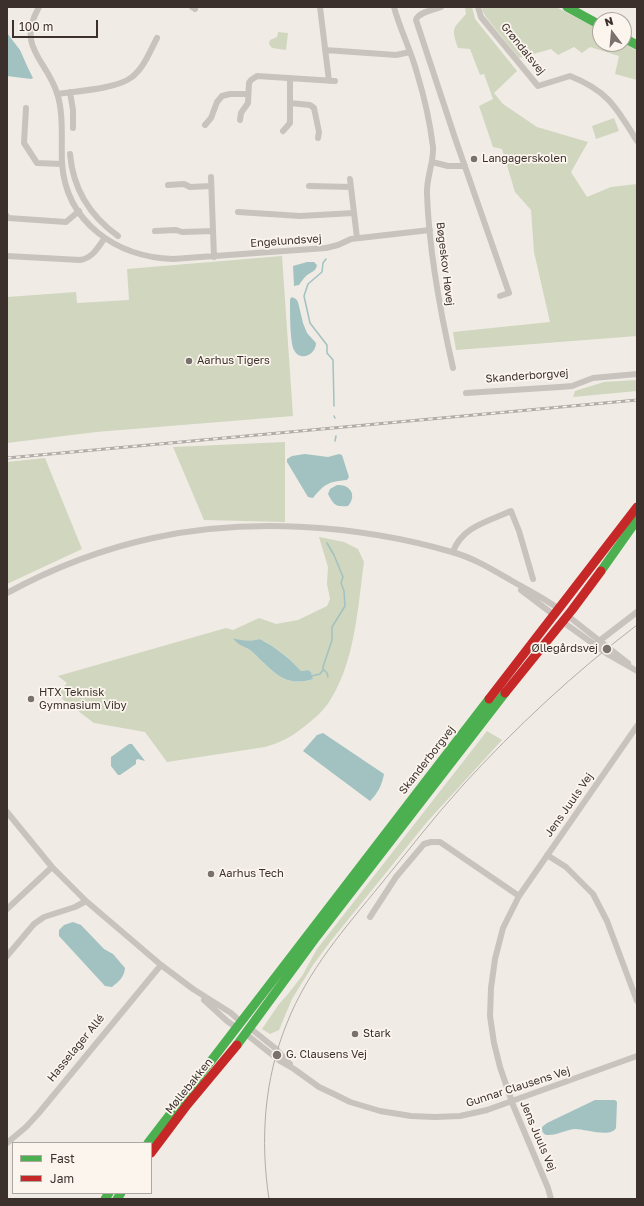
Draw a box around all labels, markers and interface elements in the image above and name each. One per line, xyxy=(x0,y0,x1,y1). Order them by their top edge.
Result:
scale bar xyxy=(14,12,100,38)
north arrow xyxy=(592,12,632,52)
text: N xyxy=(603,14,615,28)
text: 100 m xyxy=(19,19,53,34)
street label: Grøndalsvej xyxy=(498,20,548,78)
place label: Langagerskolen xyxy=(482,152,567,166)
marker: Langagerskolen xyxy=(469,154,479,164)
street label: Bøgeskov Høvej xyxy=(433,221,457,307)
street label: Engelundsvej xyxy=(250,232,322,250)
place label: Aarhus Tigers xyxy=(197,354,270,368)
marker: Aarhus Tigers xyxy=(184,356,194,366)
street label: Skanderborgvej xyxy=(485,367,569,385)
place label: Øllegårdsvej xyxy=(532,642,598,656)
marker: Øllegårdsvej xyxy=(601,643,613,655)
place label: HTX Teknisk Gymnasium Viby xyxy=(39,686,127,712)
marker: HTX Teknisk Gymnasium Viby xyxy=(26,694,36,704)
street label: Skanderborgvej xyxy=(396,723,458,797)
street label: Jens Juuls Vej xyxy=(542,770,596,840)
place label: Aarhus Tech xyxy=(219,867,284,881)
marker: Aarhus Tech xyxy=(206,869,216,879)
street label: Hasselager Allé xyxy=(45,1012,107,1084)
place label: Stark xyxy=(363,1027,391,1041)
marker: Stark xyxy=(350,1029,360,1039)
place label: G. Clausens Vej xyxy=(286,1048,367,1062)
marker: G. Clausens Vej xyxy=(271,1049,283,1061)
street label: Møllebakken xyxy=(163,1056,215,1116)
street label: Gunnar Clausens Vej xyxy=(464,1064,572,1110)
street label: Jens Juuls Vej xyxy=(517,1099,559,1173)
legend xyxy=(12,1142,152,1194)
text: Fast xyxy=(50,1151,75,1166)
text: Jam xyxy=(50,1171,74,1186)

